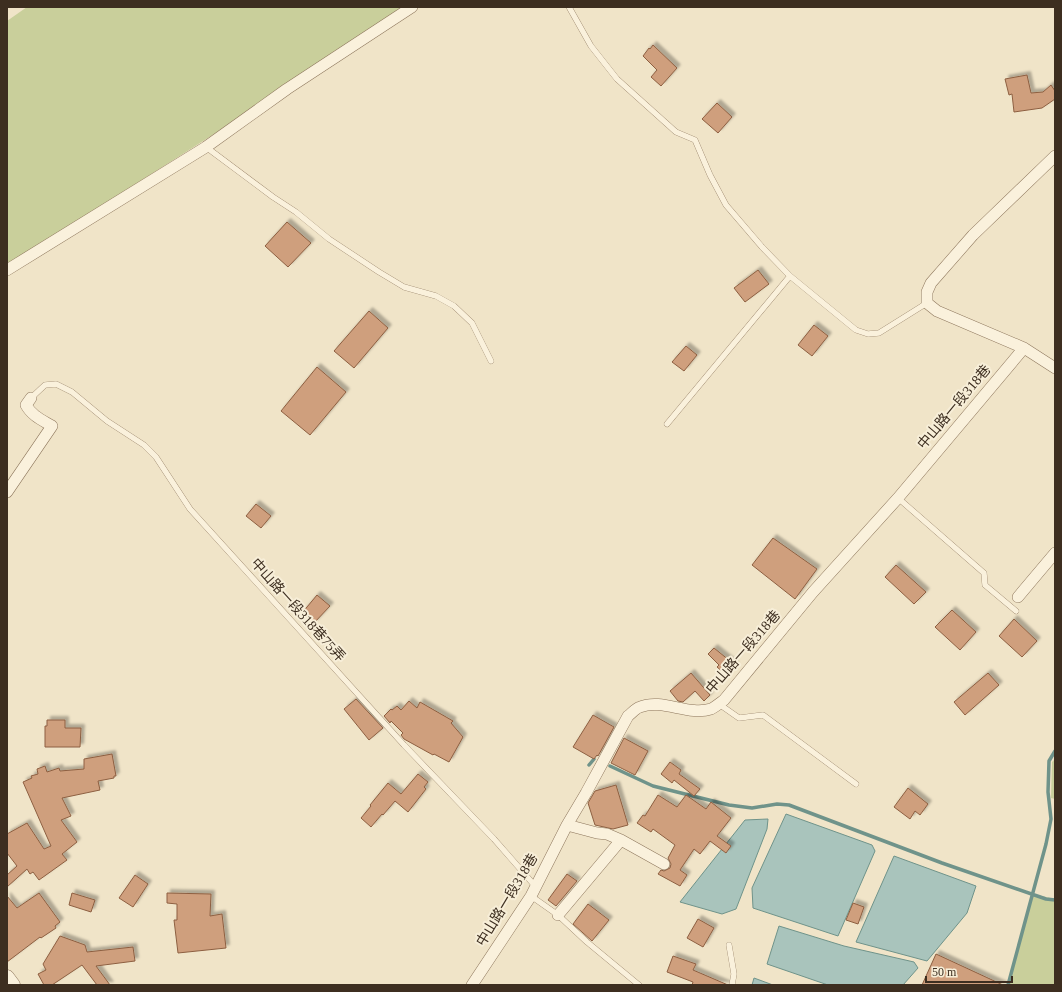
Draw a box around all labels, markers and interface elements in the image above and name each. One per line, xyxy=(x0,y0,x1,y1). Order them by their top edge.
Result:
street label: 中山路一段318巷 xyxy=(915,362,993,452)
street label: 中山路一段318巷75弄 xyxy=(248,556,348,664)
street label: 中山路一段318巷 xyxy=(703,607,783,697)
street label: 中山路一段318巷 xyxy=(474,851,540,949)
scale bar xyxy=(926,958,1012,984)
text: 50 m xyxy=(932,965,957,979)

